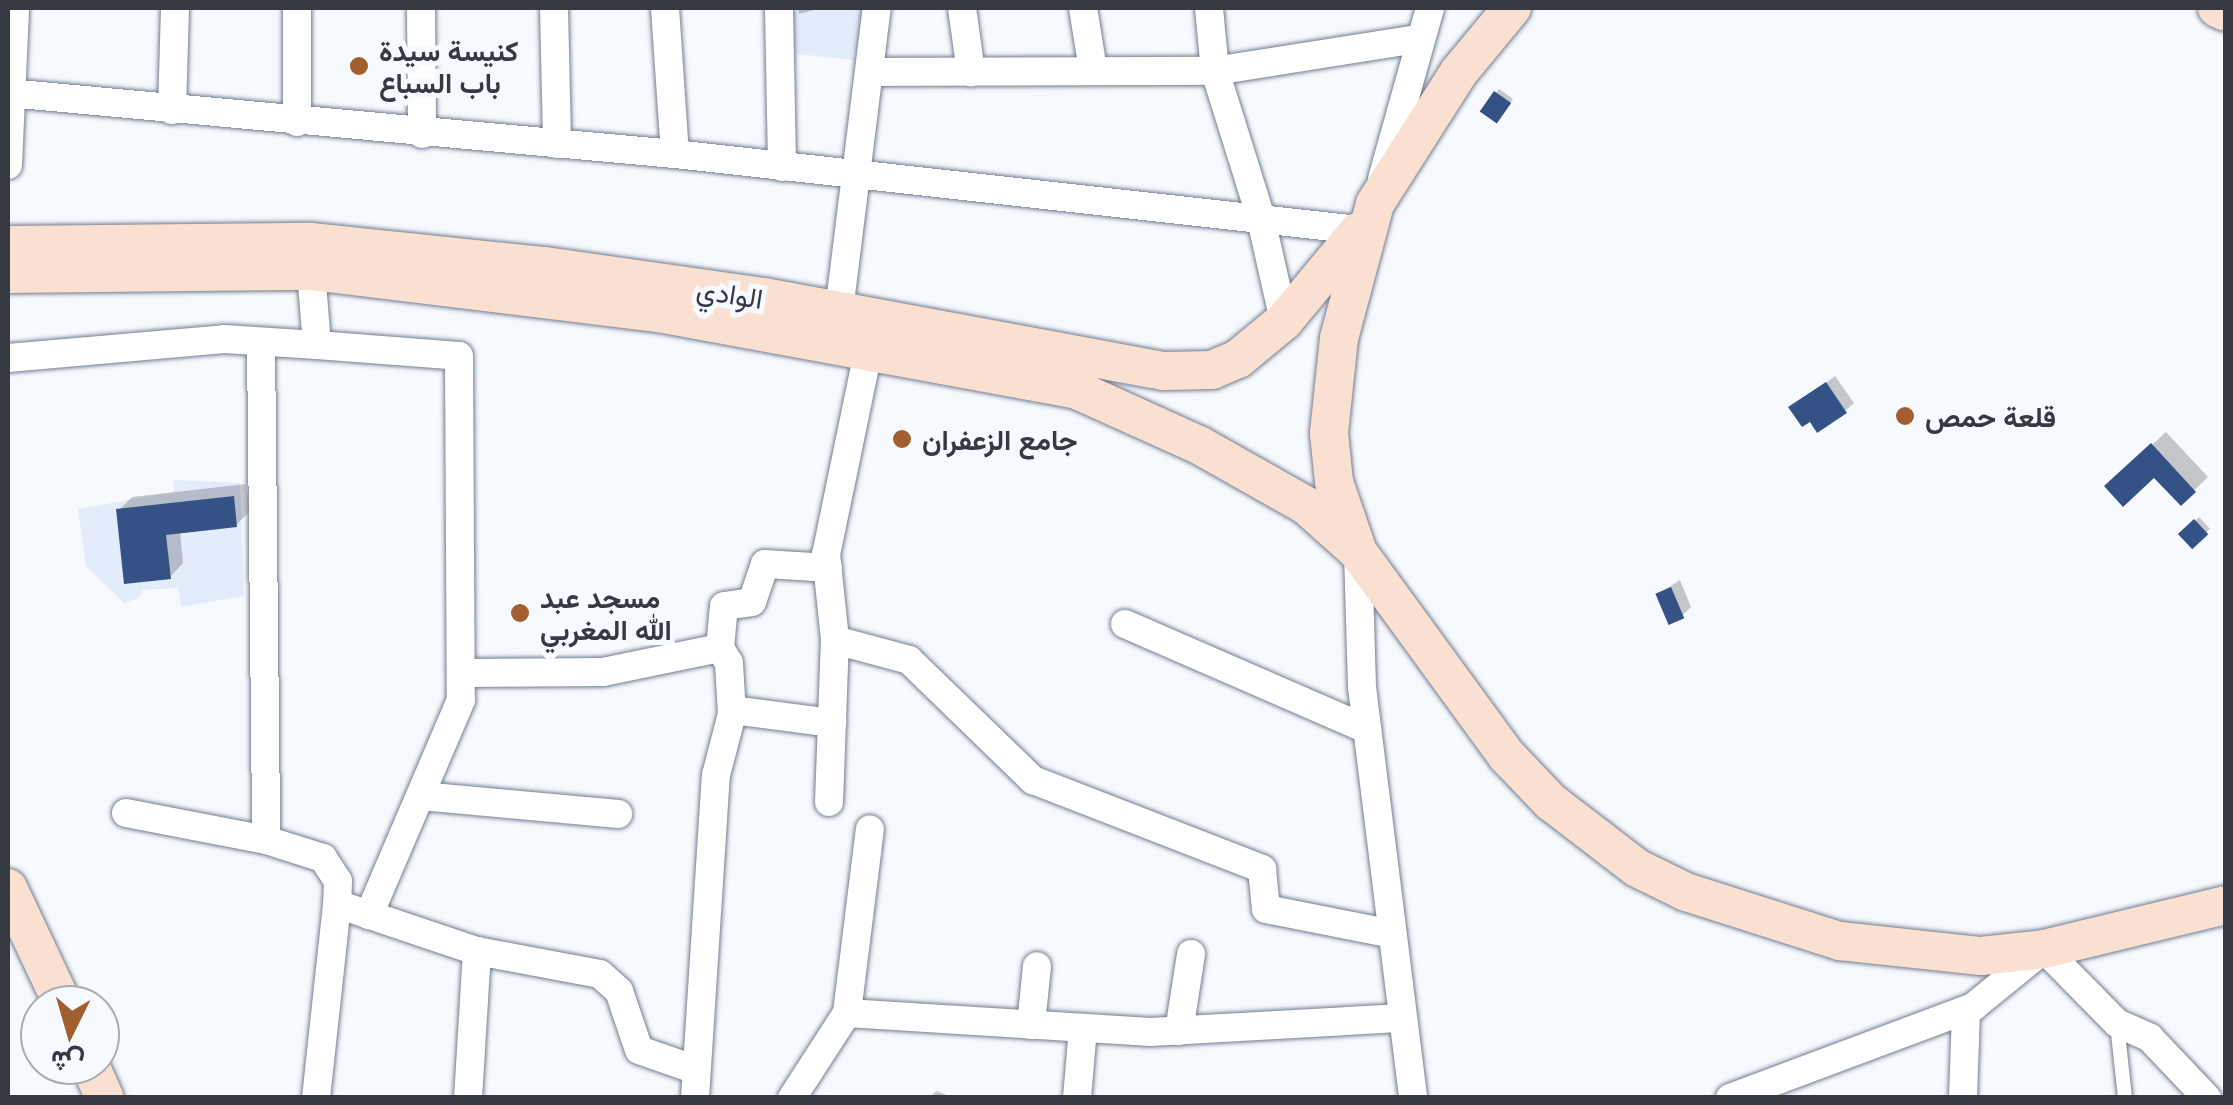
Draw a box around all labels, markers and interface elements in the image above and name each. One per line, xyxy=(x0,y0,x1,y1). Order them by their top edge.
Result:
place label: كنيسة سيدة باب السباع xyxy=(379,33,518,99)
marker: كنيسة سيدة باب السباع xyxy=(348,55,370,77)
street label: الوادي xyxy=(694,271,766,315)
place label: قلعة حمص xyxy=(1925,399,2056,433)
marker: قلعة حمص xyxy=(1894,405,1916,427)
place label: جامع الزعفران xyxy=(922,422,1078,456)
marker: جامع الزعفران xyxy=(891,428,913,450)
place label: مسجد عبد الله المغربي xyxy=(540,580,672,646)
marker: مسجد عبد الله المغربي xyxy=(509,602,531,624)
north arrow xyxy=(20,985,120,1085)
text: ش xyxy=(49,1042,86,1083)

